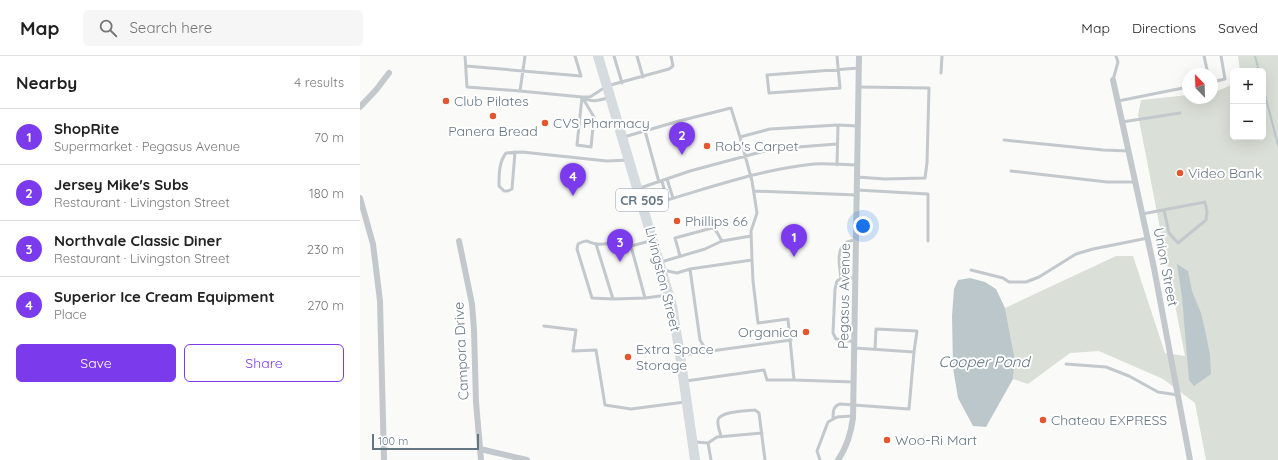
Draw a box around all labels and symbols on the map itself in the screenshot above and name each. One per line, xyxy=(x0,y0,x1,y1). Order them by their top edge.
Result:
north arrow xyxy=(1182,68,1218,104)
place label: Club Pilates xyxy=(454,92,529,110)
marker: Club Pilates xyxy=(441,96,451,106)
marker: Panera Bread xyxy=(488,111,498,121)
place label: CVS Pharmacy xyxy=(553,114,650,132)
marker: CVS Pharmacy xyxy=(540,118,550,128)
place label: Panera Bread xyxy=(448,122,538,140)
pin: 2 xyxy=(669,122,695,155)
place label: Rob's Carpet xyxy=(715,137,799,155)
marker: Rob's Carpet xyxy=(702,141,712,151)
pin: 4 xyxy=(560,163,586,196)
place label: Video Bank xyxy=(1188,164,1262,182)
marker: Video Bank xyxy=(1175,168,1185,178)
road number: CR 505 xyxy=(616,189,668,211)
place label: Phillips 66 xyxy=(685,212,748,230)
marker: Phillips 66 xyxy=(672,216,682,226)
your location xyxy=(853,216,873,236)
pin: 1 xyxy=(781,224,807,257)
street label: Livingston Street xyxy=(641,225,685,334)
street label: Union Street xyxy=(1150,226,1182,308)
pin: 3 xyxy=(607,229,633,262)
street label: Pegasus Avenue xyxy=(834,243,854,349)
street label: Campora Drive xyxy=(449,301,473,401)
place label: Organica xyxy=(738,323,798,341)
marker: Organica xyxy=(801,327,811,337)
place label: Extra Space Storage xyxy=(636,340,714,374)
marker: Extra Space Storage xyxy=(623,352,633,362)
water label: Cooper Pond xyxy=(939,352,1031,371)
place label: Chateau EXPRESS xyxy=(1051,411,1167,429)
marker: Chateau EXPRESS xyxy=(1038,415,1048,425)
place label: Woo-Ri Mart xyxy=(895,431,977,449)
scale bar xyxy=(372,432,479,451)
marker: Woo-Ri Mart xyxy=(882,435,892,445)

